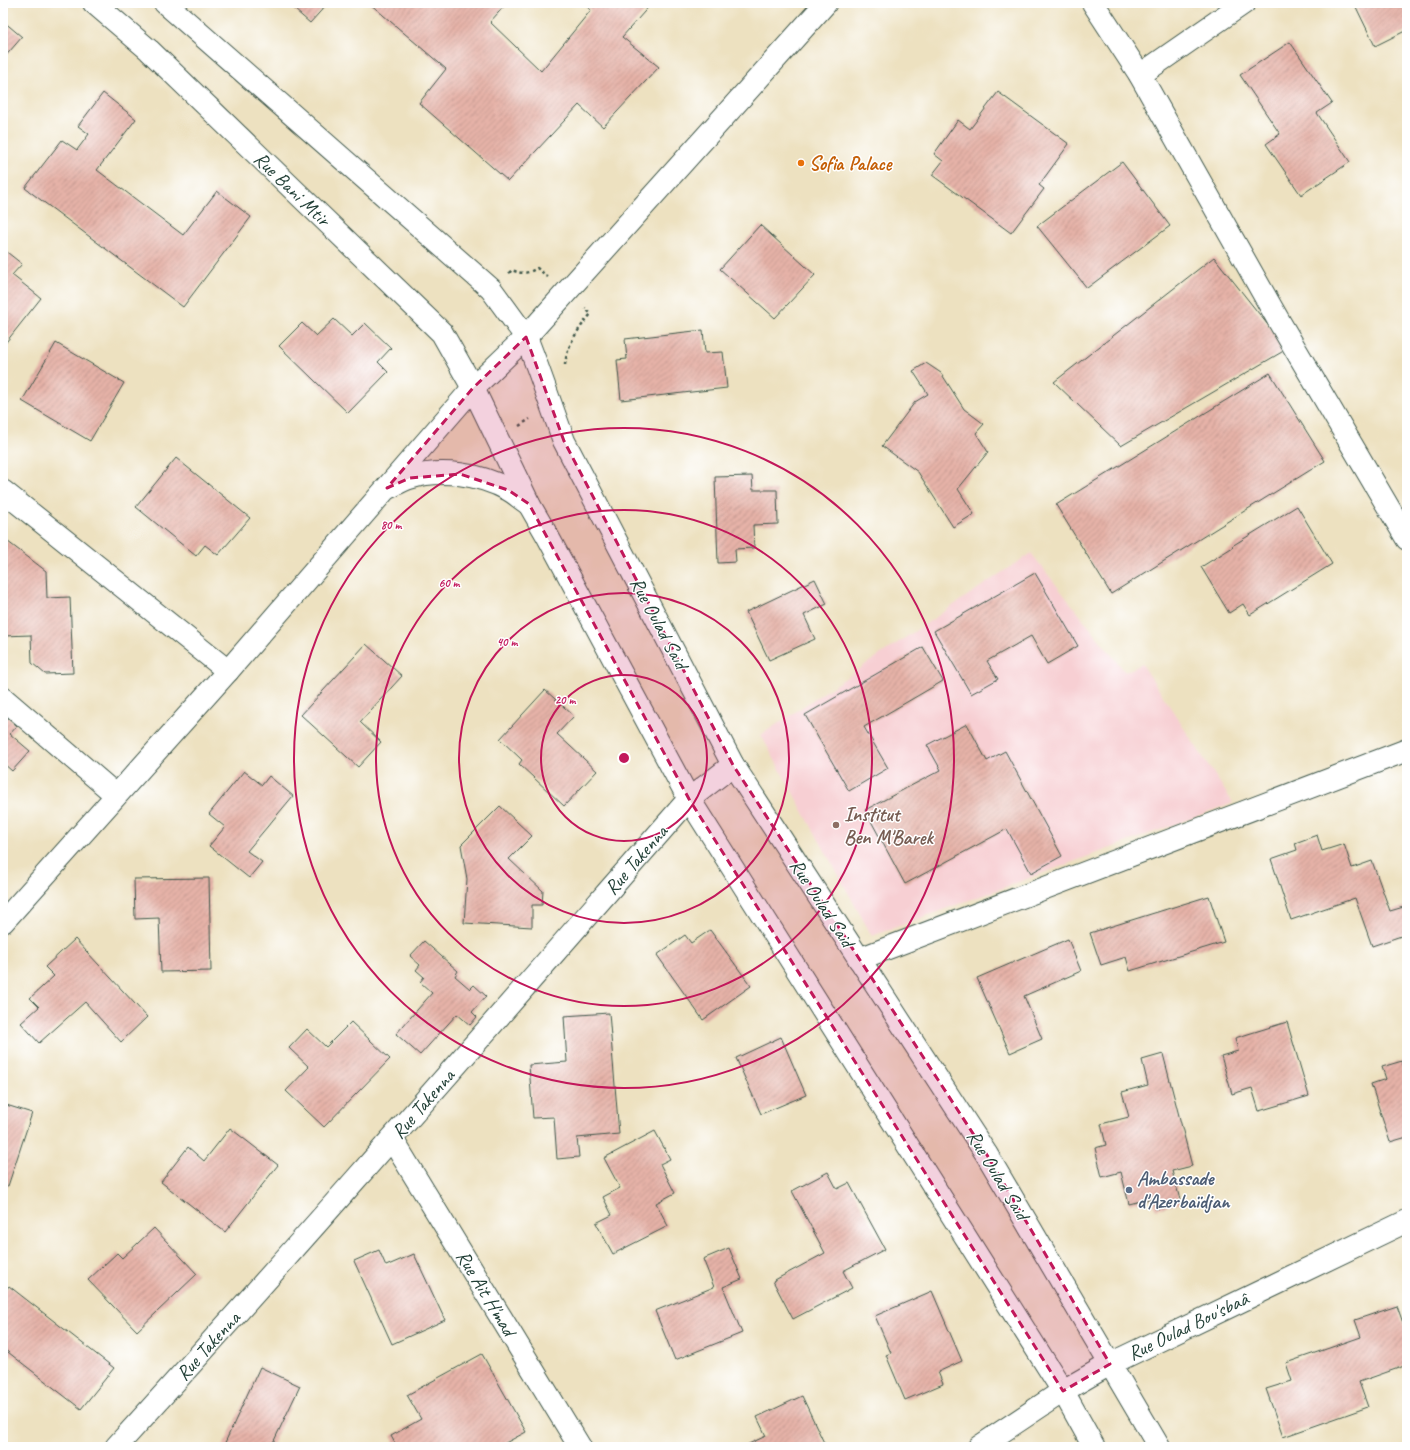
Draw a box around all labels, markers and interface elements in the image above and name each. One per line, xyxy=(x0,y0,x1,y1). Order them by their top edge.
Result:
street label: Rue Bani Mtir xyxy=(248,146,337,233)
place label: Sofia Palace xyxy=(809,151,893,176)
marker: Sofia Palace xyxy=(796,158,806,168)
text: 80 m xyxy=(381,517,402,533)
street label: Rue Oulad Said xyxy=(624,573,695,676)
text: 60 m xyxy=(439,575,461,591)
text: 40 m xyxy=(497,634,518,650)
text: 20 m xyxy=(555,692,576,708)
centre of rings xyxy=(617,751,631,765)
place label: Institut Ben M'Barek xyxy=(844,802,934,850)
street label: Rue Takenna xyxy=(599,819,674,900)
marker: Institut Ben M'Barek xyxy=(831,820,841,830)
street label: Rue Oulad Said xyxy=(784,854,862,955)
street label: Rue Takenna xyxy=(386,1063,461,1144)
street label: Rue Oulad Said xyxy=(961,1126,1036,1227)
place label: Ambassade d'Azerbaïdjan xyxy=(1137,1166,1231,1214)
marker: Ambassade d'Azerbaïdjan xyxy=(1124,1185,1134,1195)
street label: Rue Ait H'mad xyxy=(451,1246,523,1343)
street label: Rue Oulad Bou'sbaâ xyxy=(1124,1285,1254,1366)
street label: Rue Takenna xyxy=(171,1305,247,1386)

